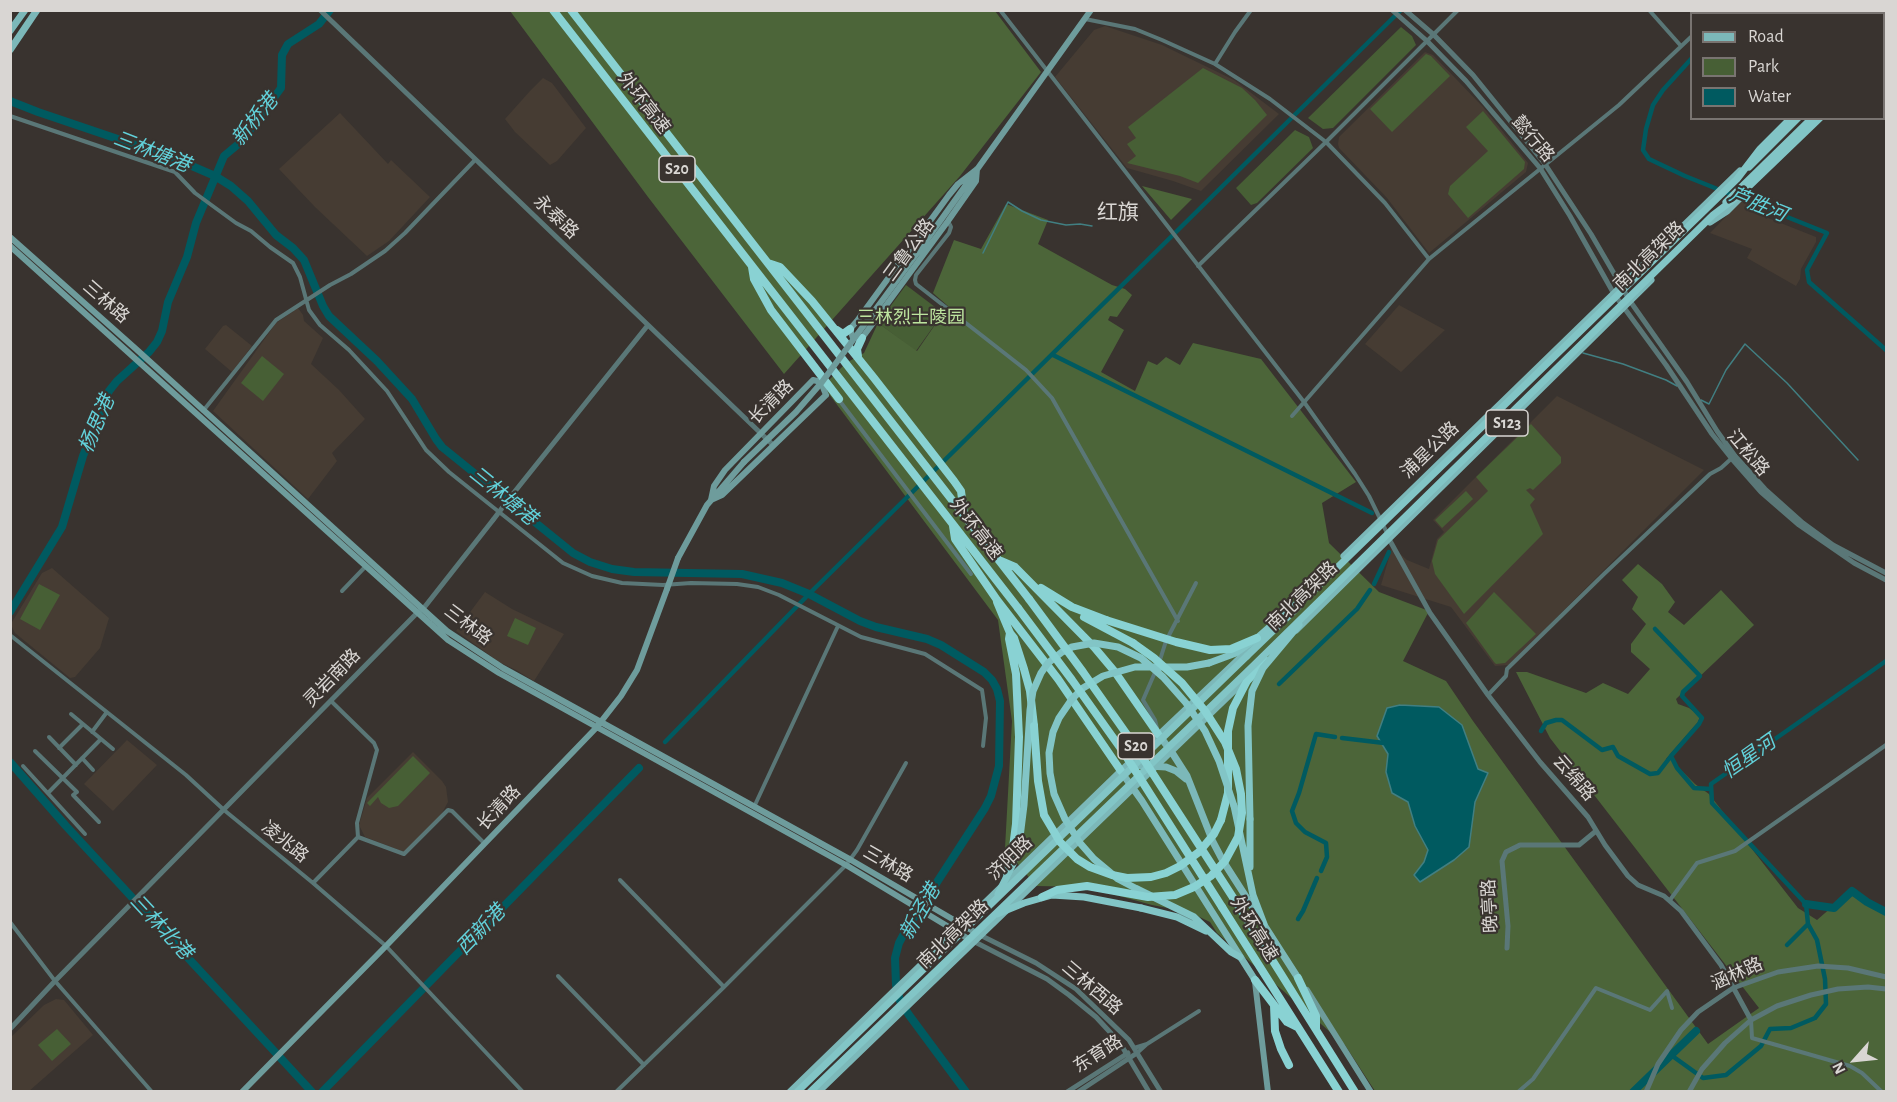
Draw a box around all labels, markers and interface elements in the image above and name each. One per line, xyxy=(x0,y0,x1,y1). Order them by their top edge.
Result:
legend xyxy=(1690,12,1885,120)
text: Road xyxy=(1748,28,1784,46)
text: Park xyxy=(1748,58,1779,76)
street label: 外环高速 xyxy=(613,68,675,138)
text: Water xyxy=(1748,88,1791,106)
water label: 新桥港 xyxy=(227,89,283,151)
street label: 懿行路 xyxy=(1507,111,1559,167)
water label: 三林塘港 xyxy=(110,126,194,178)
road number: S20 xyxy=(659,156,695,182)
water label: 芦胜河 xyxy=(1726,183,1790,227)
street label: 永泰路 xyxy=(529,190,583,244)
district label: 红旗 xyxy=(1097,200,1139,226)
street label: 三鲁公路 xyxy=(879,215,939,285)
street label: 南北高架路 xyxy=(1609,217,1689,295)
street label: 三林路 xyxy=(79,276,133,328)
park label: 三林烈士陵园 xyxy=(857,307,965,329)
street label: 长清路 xyxy=(744,375,798,429)
water label: 杨思港 xyxy=(74,392,120,456)
road number: S123 xyxy=(1486,410,1528,436)
street label: 浦星公路 xyxy=(1397,417,1463,483)
street label: 江松路 xyxy=(1722,425,1774,481)
water label: 三林塘港 xyxy=(464,462,542,530)
street label: 外环高速 xyxy=(945,494,1007,564)
street label: 南北高架路 xyxy=(1262,557,1342,635)
street label: 三林路 xyxy=(440,600,496,650)
street label: 灵岩南路 xyxy=(299,645,365,711)
water label: 恒星河 xyxy=(1718,730,1780,784)
road number: S20 xyxy=(1118,733,1154,759)
street label: 云绵路 xyxy=(1548,751,1600,805)
street label: 长清路 xyxy=(473,781,525,835)
street label: 凌兆路 xyxy=(257,817,313,867)
street label: 济阳路 xyxy=(983,831,1037,885)
street label: 三林路 xyxy=(859,841,917,887)
street label: 晚亭路 xyxy=(1478,878,1502,934)
water label: 新泾港 xyxy=(895,880,945,944)
water label: 三林北港 xyxy=(125,890,197,964)
street label: 外环高速 xyxy=(1226,893,1282,965)
street label: 南北高架路 xyxy=(913,895,993,973)
water label: 西新港 xyxy=(452,900,510,960)
street label: 涵林路 xyxy=(1708,953,1766,995)
street label: 三林西路 xyxy=(1057,957,1127,1019)
north arrow xyxy=(1825,1030,1885,1090)
street label: 东育路 xyxy=(1069,1031,1127,1077)
text: N xyxy=(1829,1060,1849,1077)

